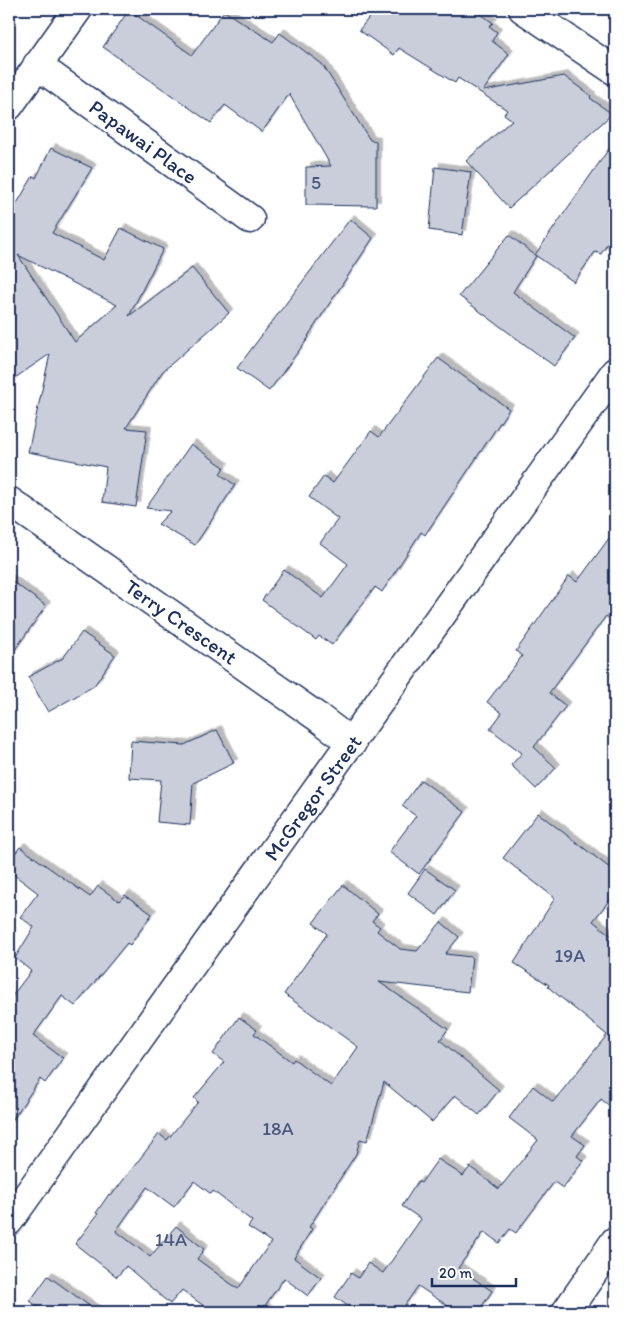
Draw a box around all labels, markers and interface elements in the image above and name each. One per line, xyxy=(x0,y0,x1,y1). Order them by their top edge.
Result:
street label: Papawai Place xyxy=(84,94,202,189)
house number: 5 xyxy=(311,171,321,194)
street label: Terry Crescent xyxy=(120,574,242,670)
street label: McGregor Street xyxy=(259,730,367,865)
house number: 19A xyxy=(555,944,585,967)
house number: 18A xyxy=(262,1117,294,1140)
house number: 14A xyxy=(155,1228,187,1251)
scale bar xyxy=(432,1256,515,1288)
text: 20 m xyxy=(439,1264,473,1282)

